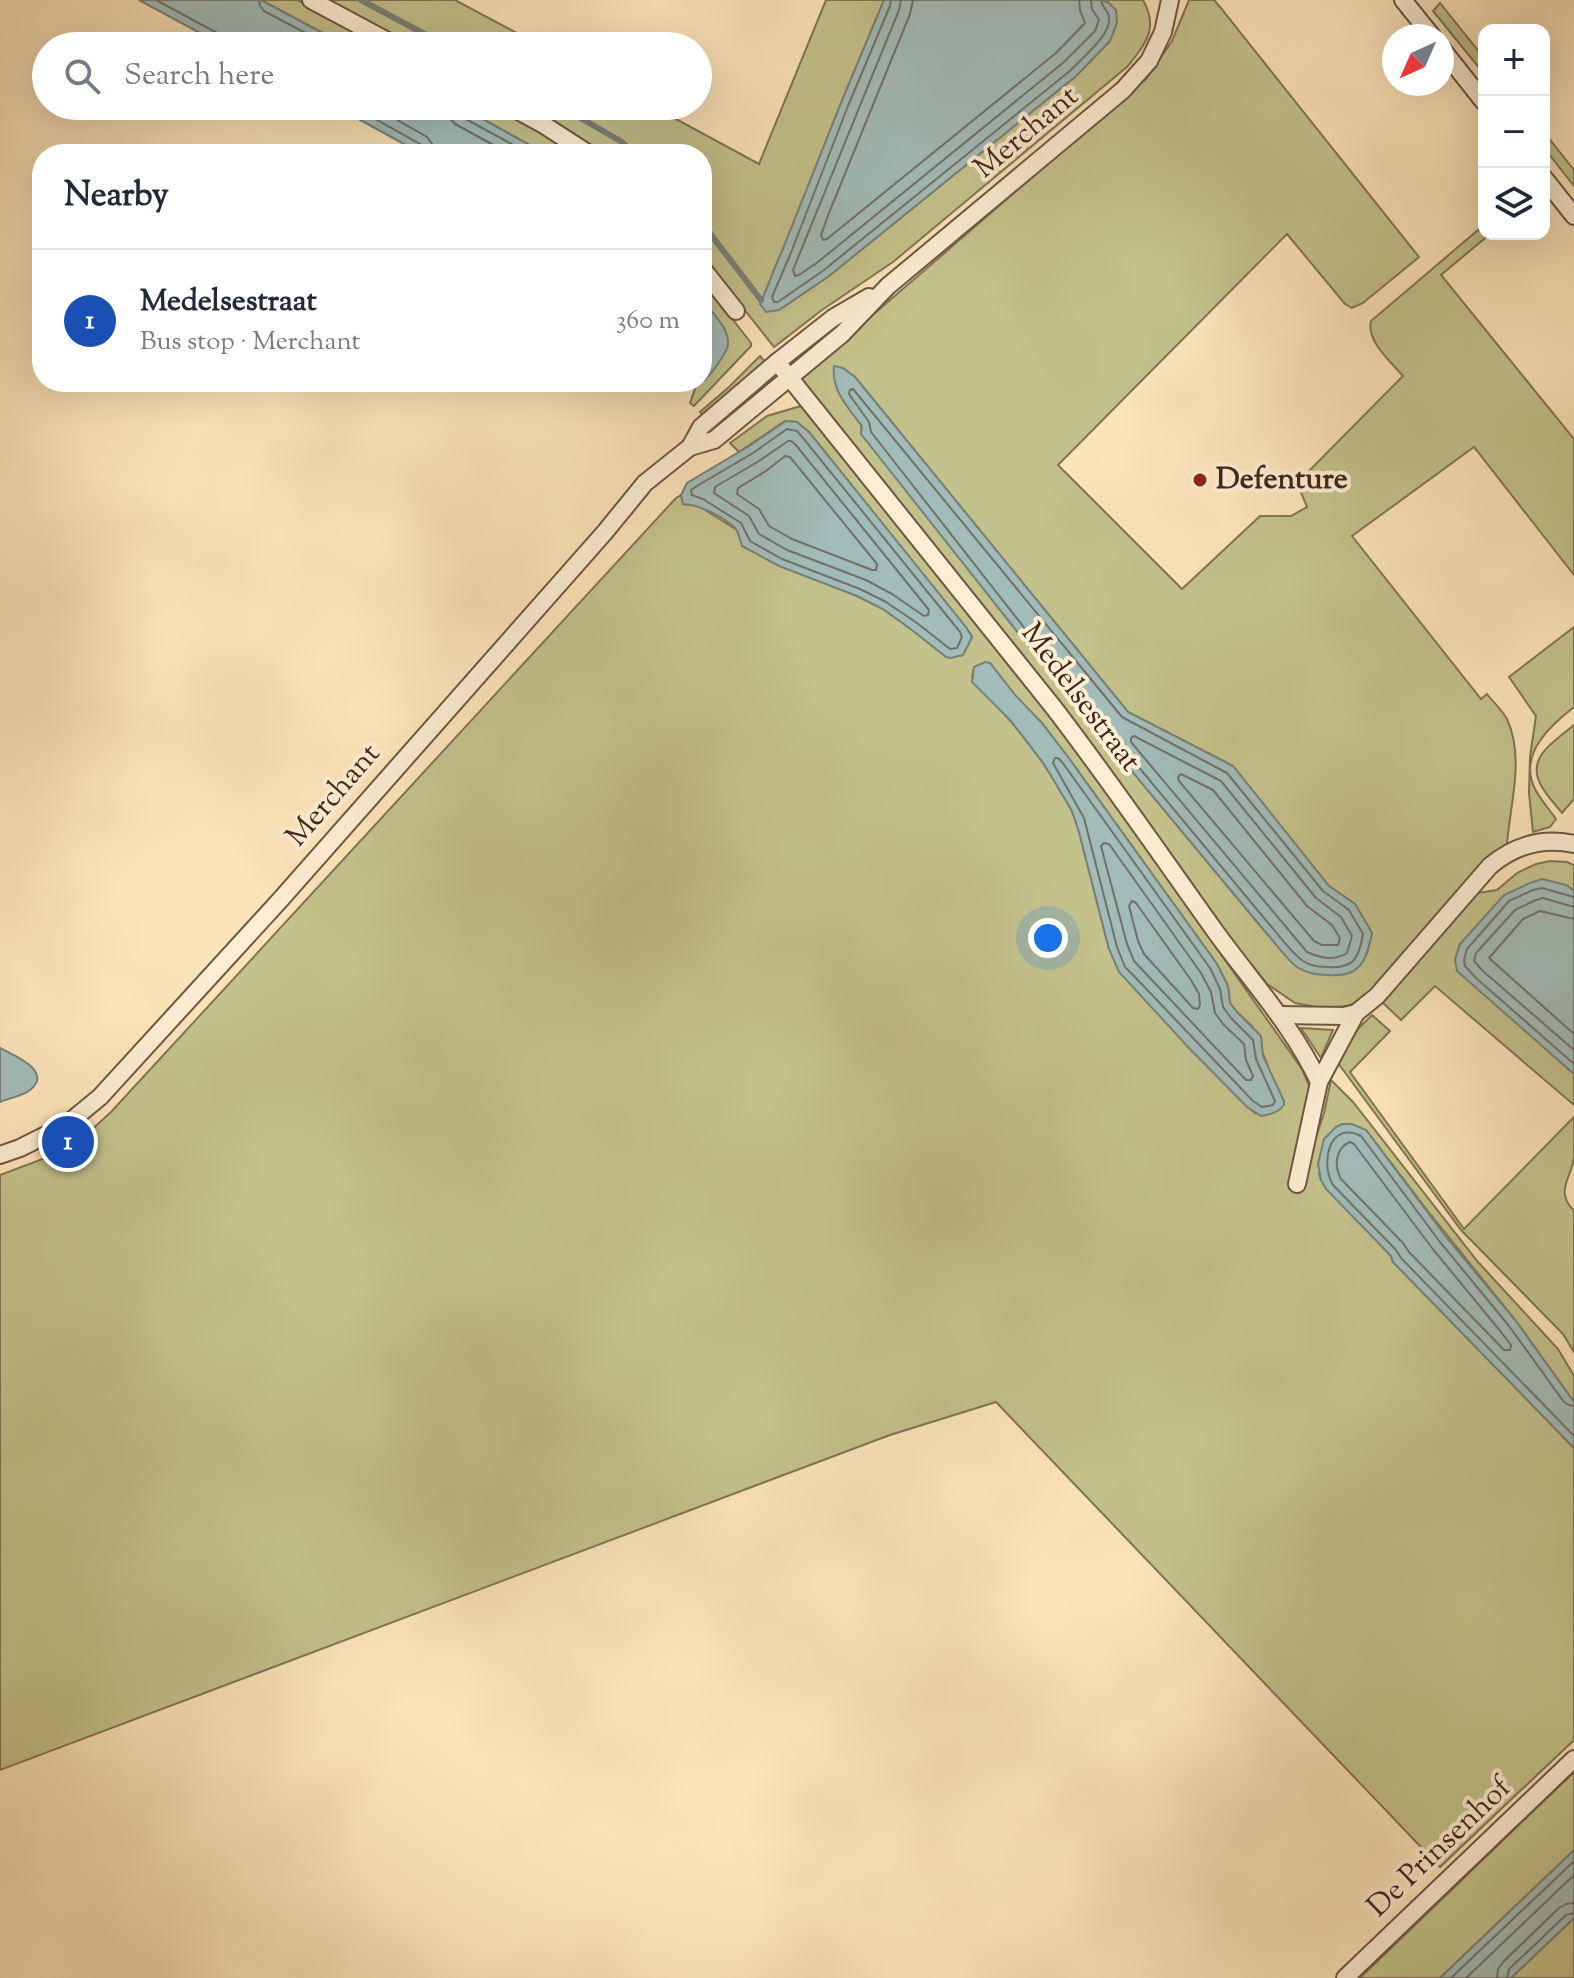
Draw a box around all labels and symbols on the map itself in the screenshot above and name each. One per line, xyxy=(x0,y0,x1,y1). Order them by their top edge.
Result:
north arrow xyxy=(1382,24,1454,96)
street label: Merchant xyxy=(965,76,1089,190)
place label: Defenture xyxy=(1216,459,1348,502)
marker: Defenture xyxy=(1191,471,1209,489)
street label: Medelsestraat xyxy=(1010,615,1150,781)
street label: Merchant xyxy=(277,735,391,857)
your location xyxy=(1028,918,1068,958)
pin: 1 xyxy=(42,1112,94,1172)
street label: De Prinsenhof xyxy=(1358,1767,1523,1928)

